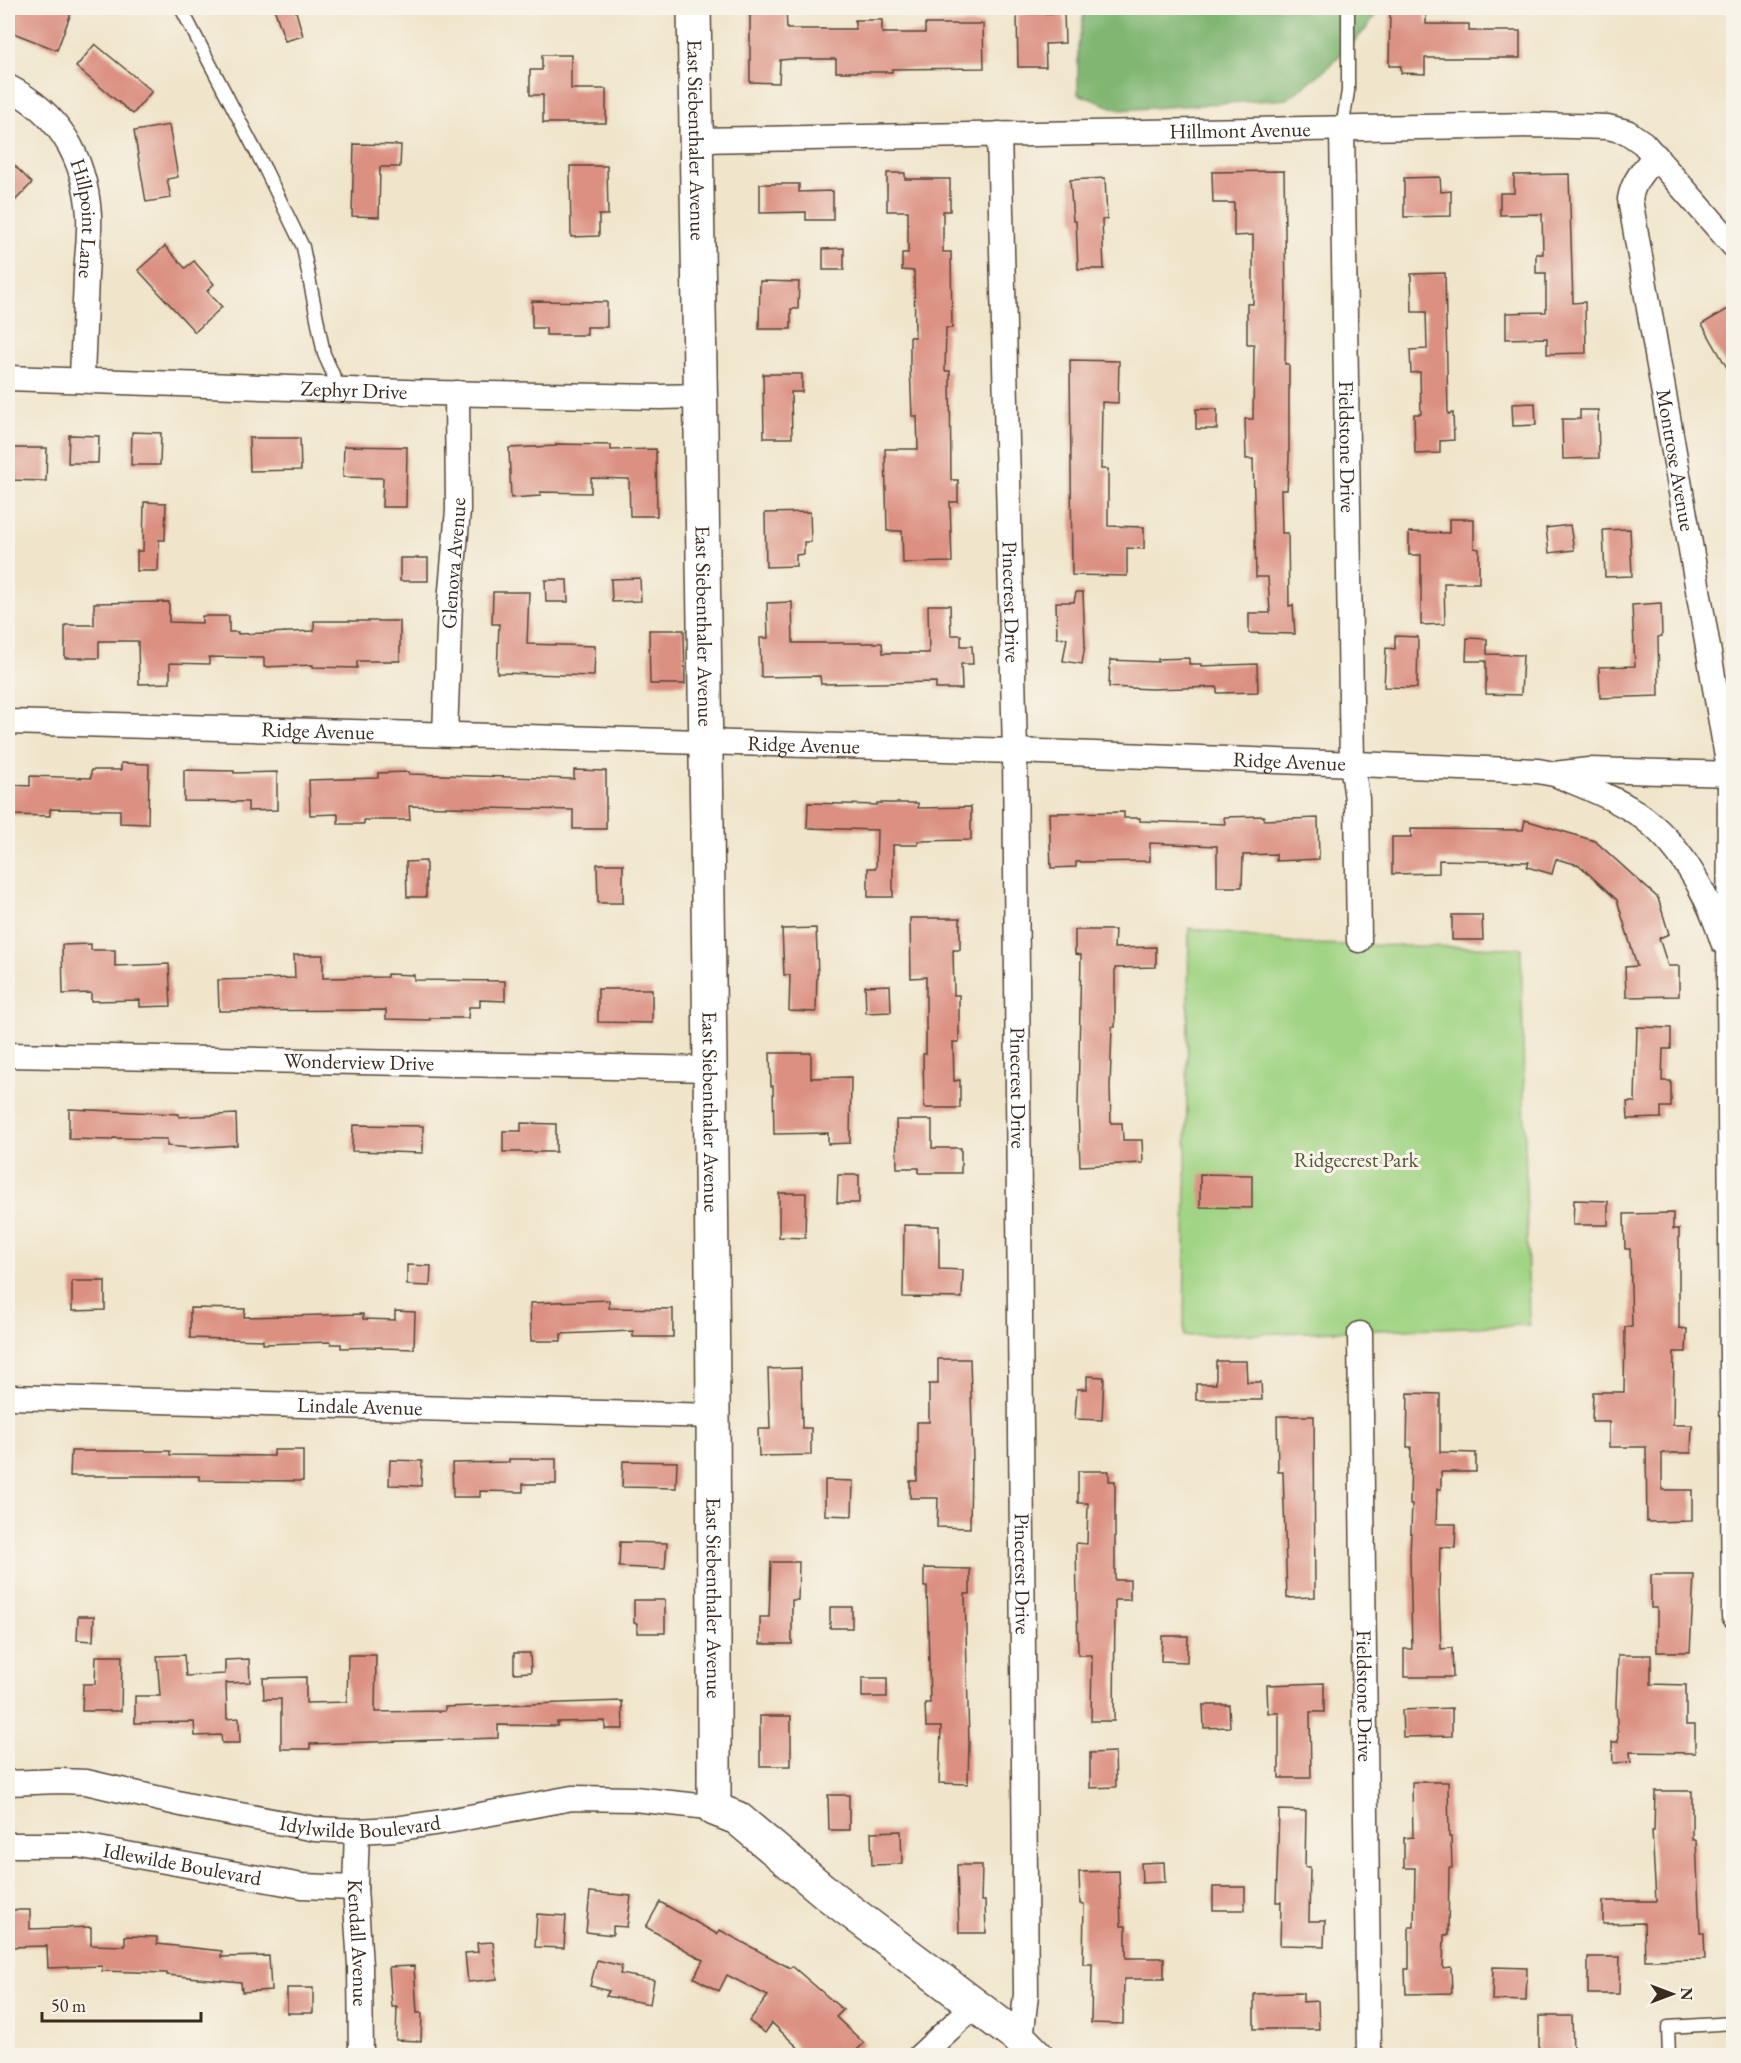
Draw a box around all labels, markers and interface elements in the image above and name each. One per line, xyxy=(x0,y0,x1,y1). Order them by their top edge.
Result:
street label: East Siebenthaler Avenue xyxy=(682,39,712,241)
street label: Hillmont Avenue xyxy=(1169,115,1311,145)
street label: Hillpoint Lane xyxy=(64,155,103,279)
street label: Zephyr Drive xyxy=(300,374,408,405)
street label: Fieldstone Drive xyxy=(1333,381,1362,513)
street label: Montrose Avenue xyxy=(1650,387,1701,533)
street label: Glenova Avenue xyxy=(435,498,471,629)
street label: East Siebenthaler Avenue xyxy=(690,525,720,727)
street label: Pinecrest Drive xyxy=(997,541,1027,663)
street label: Ridge Avenue xyxy=(261,715,375,746)
street label: Ridge Avenue xyxy=(747,729,860,760)
street label: Ridge Avenue xyxy=(1233,745,1346,777)
street label: East Siebenthaler Avenue xyxy=(696,1011,726,1213)
street label: Pinecrest Drive xyxy=(1004,1027,1033,1149)
street label: Wonderview Drive xyxy=(283,1046,434,1076)
park label: Ridgecrest Park xyxy=(1294,1146,1419,1173)
street label: Lindale Avenue xyxy=(297,1391,423,1421)
street label: East Siebenthaler Avenue xyxy=(701,1497,728,1698)
street label: Pinecrest Drive xyxy=(1009,1513,1037,1635)
street label: Fieldstone Drive xyxy=(1351,1630,1379,1762)
street label: Idylwilde Boulevard xyxy=(278,1808,443,1844)
street label: Idlewilde Boulevard xyxy=(101,1836,264,1891)
street label: Kendall Avenue xyxy=(342,1879,374,2007)
north arrow xyxy=(1642,1964,1702,2024)
scale bar xyxy=(42,1985,201,2023)
text: N xyxy=(1676,1988,1697,2001)
text: 50 m xyxy=(51,1994,86,2017)

